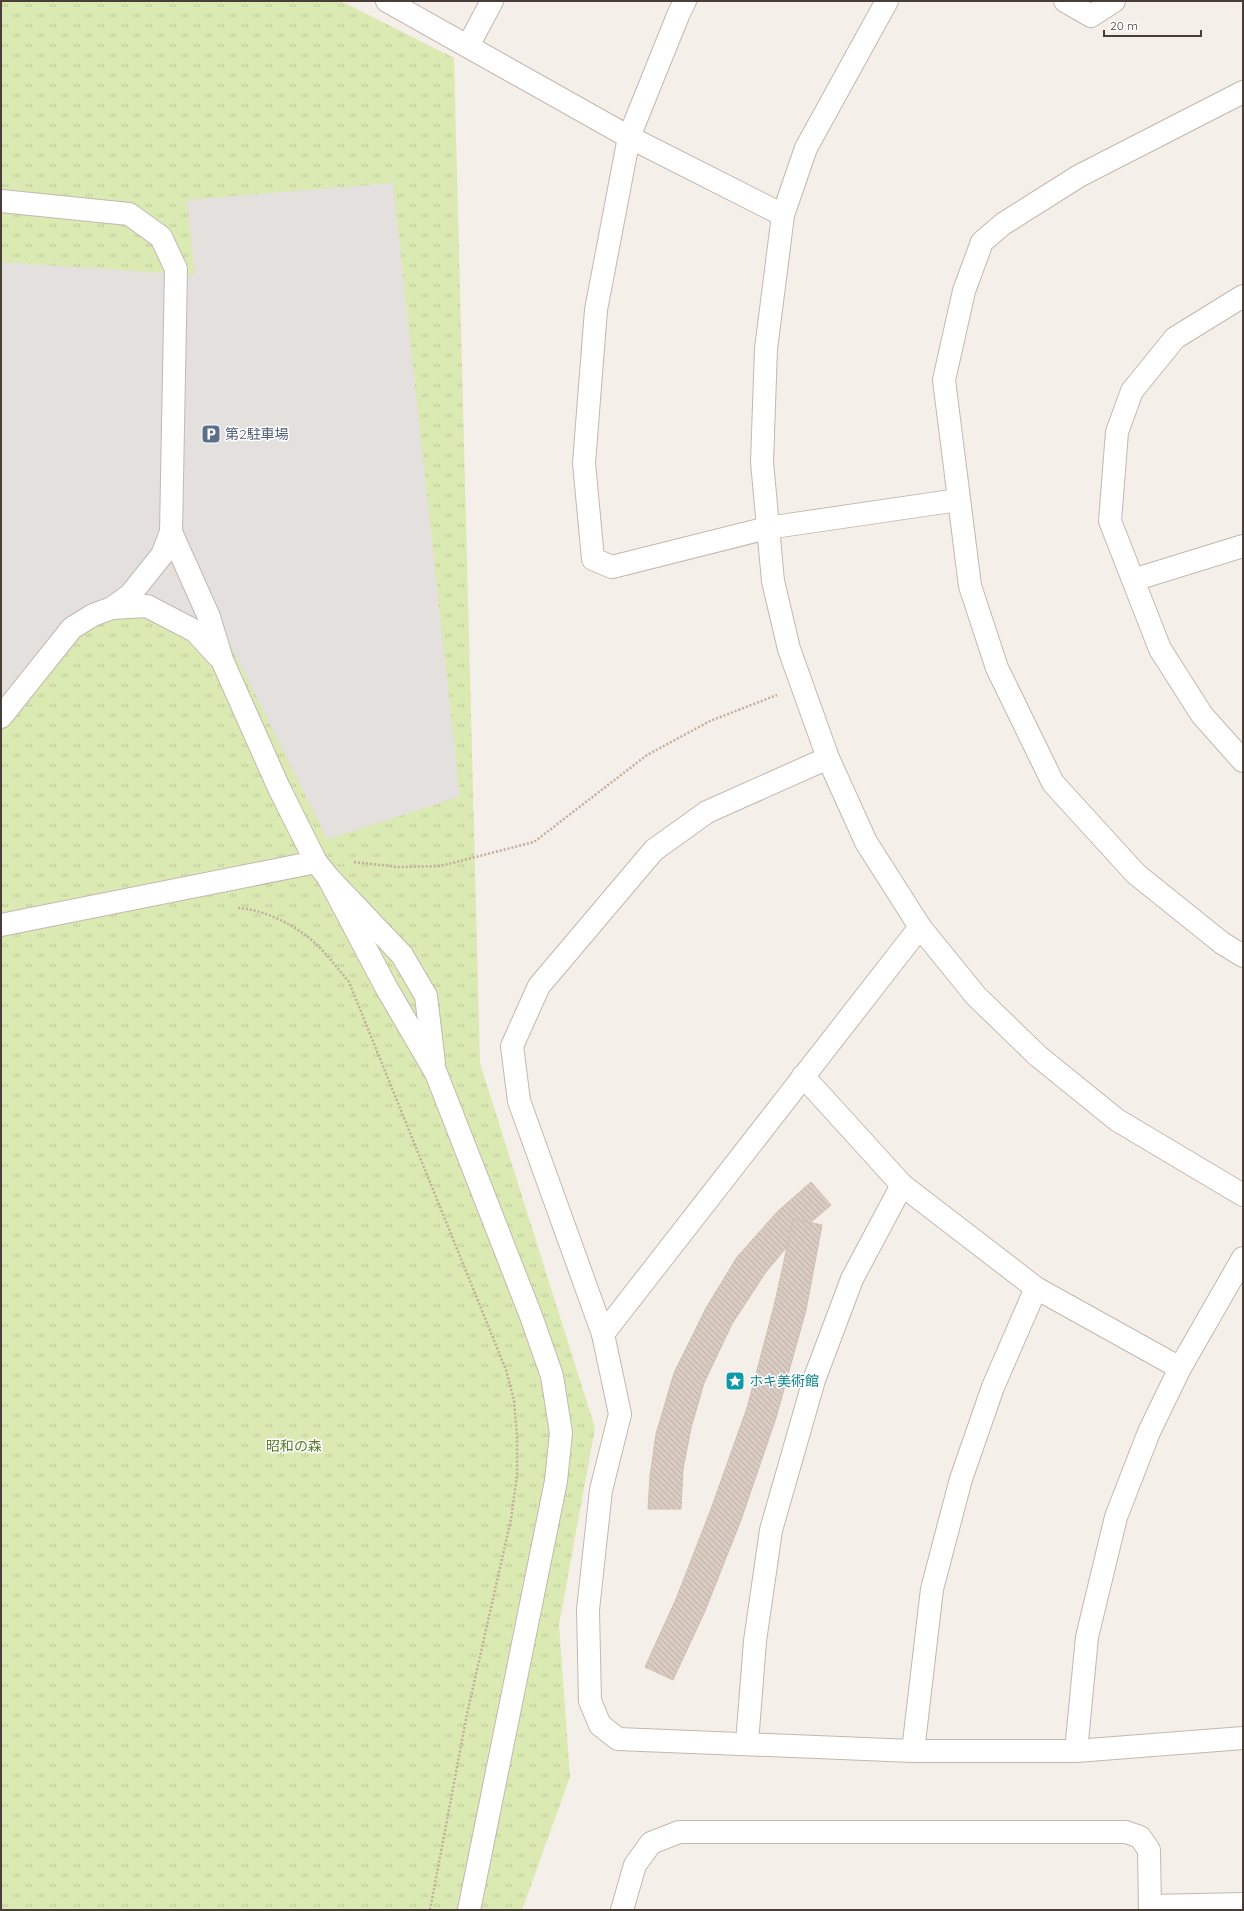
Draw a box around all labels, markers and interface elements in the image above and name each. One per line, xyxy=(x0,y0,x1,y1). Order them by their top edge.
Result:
scale bar xyxy=(1104,12,1201,38)
text: 20 m xyxy=(1110,18,1138,33)
parking icon: 第2駐車場 xyxy=(200,423,222,445)
place label: 第2駐車場 xyxy=(225,425,289,443)
place icon: ホキ美術館 xyxy=(724,1370,746,1392)
place label: ホキ美術館 xyxy=(749,1372,819,1390)
park label: 昭和の森 xyxy=(266,1437,322,1455)

